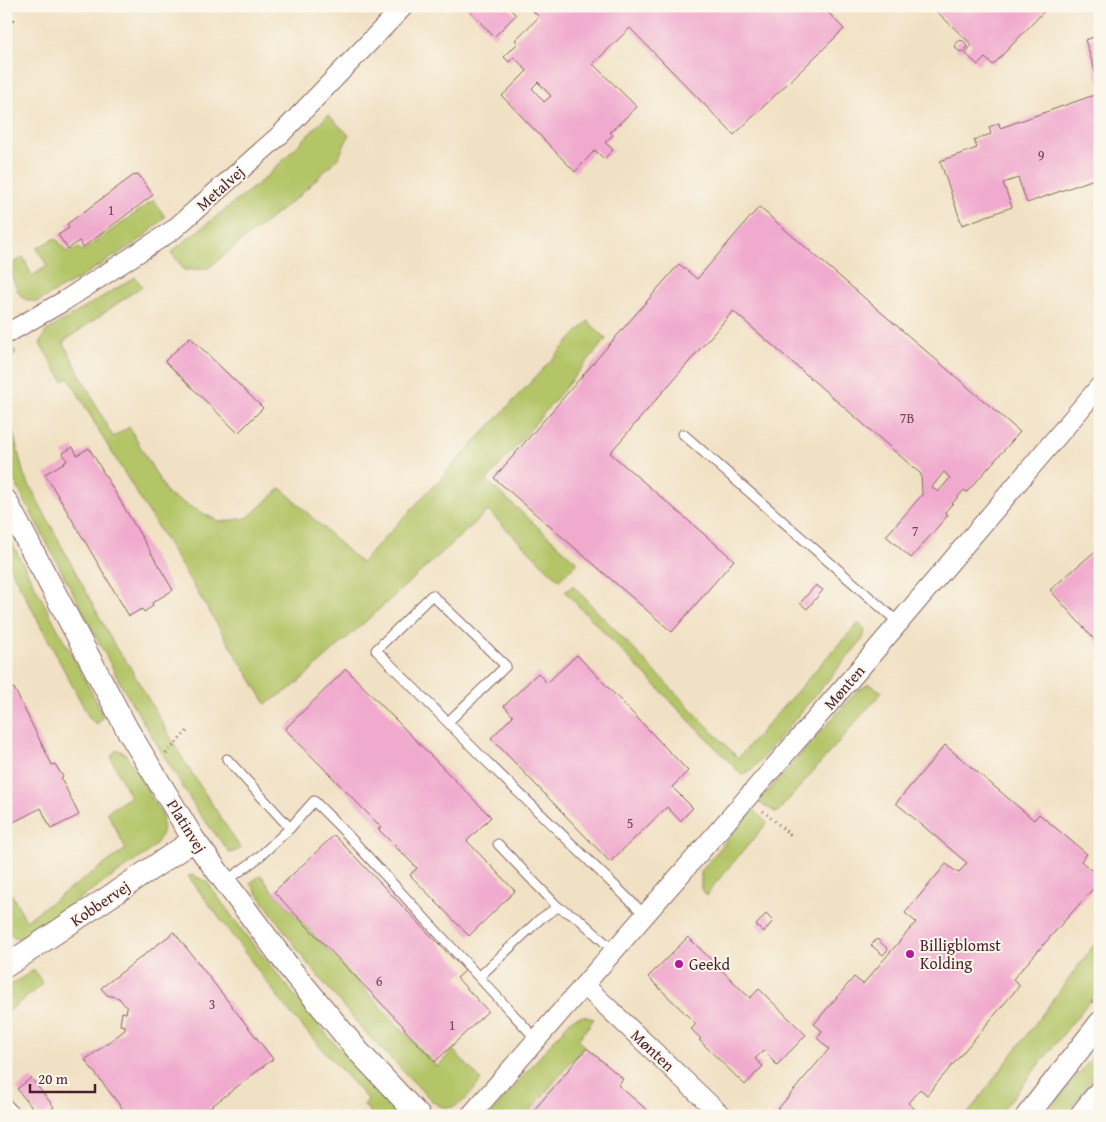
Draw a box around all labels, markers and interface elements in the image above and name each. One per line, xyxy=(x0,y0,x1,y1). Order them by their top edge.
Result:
house number: 9 xyxy=(1038,145,1045,165)
street label: Metalvej xyxy=(191,160,249,216)
house number: 1 xyxy=(108,200,114,220)
house number: 7B xyxy=(900,408,914,428)
house number: 7 xyxy=(912,521,919,541)
street label: Mønten xyxy=(818,659,870,715)
street label: Platinvej xyxy=(161,795,213,857)
house number: 5 xyxy=(627,813,633,833)
street label: Kobbervej xyxy=(65,874,135,932)
place label: Billigblomst Kolding xyxy=(920,933,1001,975)
marker: Billigblomst Kolding xyxy=(904,948,916,960)
place label: Geekd xyxy=(689,952,731,976)
marker: Geekd xyxy=(673,958,685,970)
house number: 6 xyxy=(376,971,383,991)
house number: 3 xyxy=(209,994,215,1014)
house number: 1 xyxy=(449,1015,455,1035)
street label: Mønten xyxy=(626,1023,680,1077)
scale bar xyxy=(30,1062,95,1094)
text: 20 m xyxy=(38,1068,69,1089)

